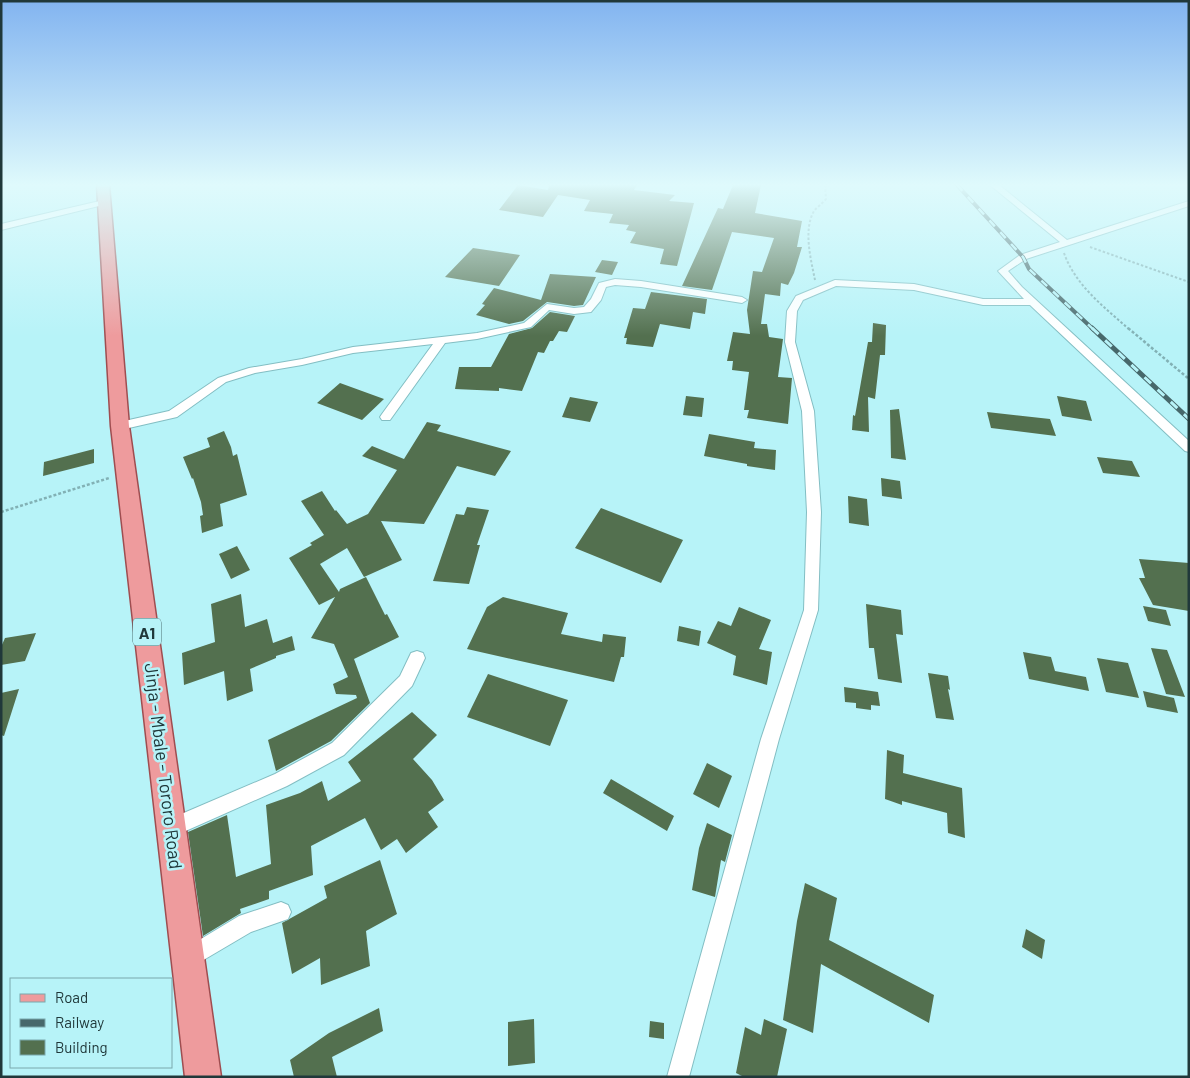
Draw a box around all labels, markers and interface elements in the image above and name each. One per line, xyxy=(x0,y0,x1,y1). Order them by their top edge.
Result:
road number: A1 xyxy=(133,618,161,646)
street label: Jinja - Mbale - Tororo Road xyxy=(140,662,188,870)
legend xyxy=(10,978,172,1068)
text: Road xyxy=(55,988,88,1006)
text: Railway xyxy=(55,1013,104,1031)
text: Building xyxy=(55,1038,108,1056)

